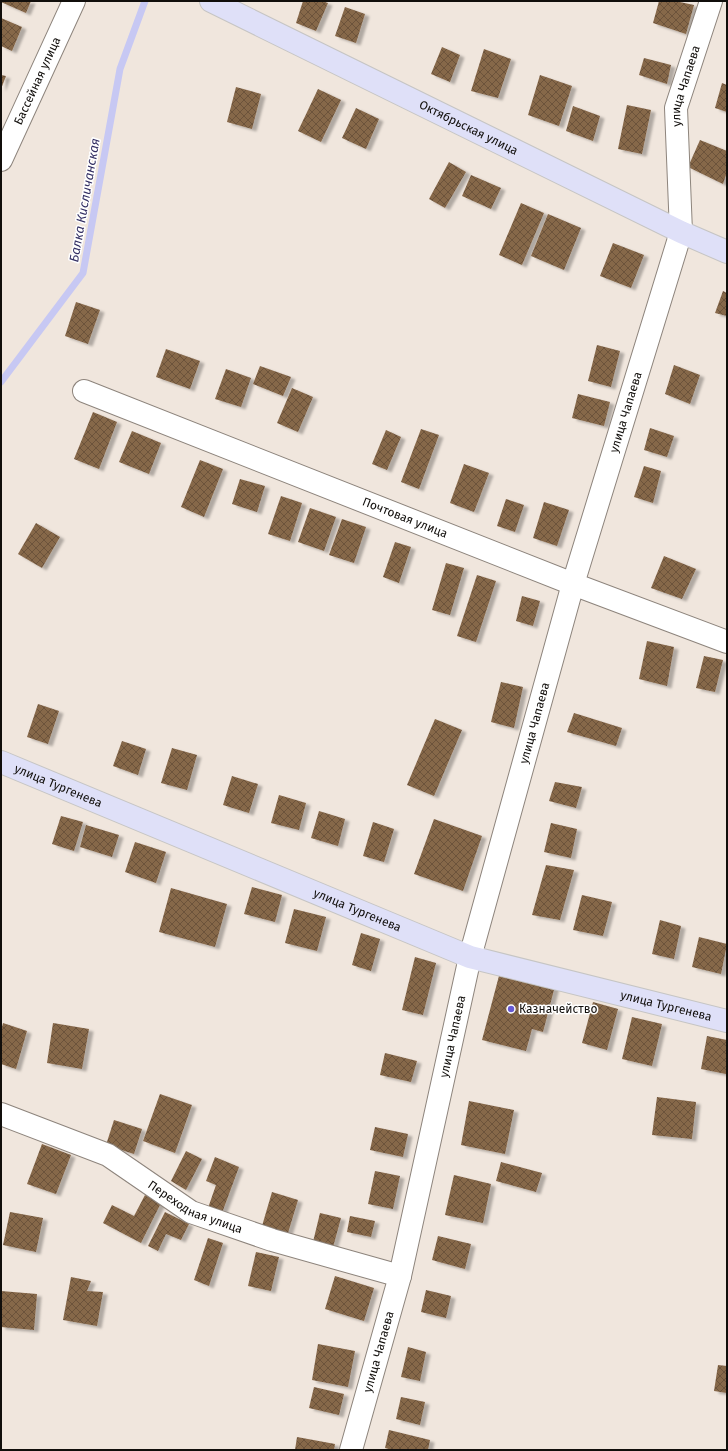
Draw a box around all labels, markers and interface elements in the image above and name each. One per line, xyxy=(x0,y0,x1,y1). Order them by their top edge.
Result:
street label: Бассейная улица xyxy=(11,35,64,127)
street label: улица Чапаева xyxy=(669,44,703,127)
street label: Октябрьская улица xyxy=(417,97,520,158)
water label: Балка Кисличанская xyxy=(66,137,103,263)
street label: улица Чапаева xyxy=(607,370,645,454)
street label: Почтовая улица xyxy=(360,495,450,541)
street label: улица Чапаева xyxy=(517,681,553,765)
street label: улица Тургенева xyxy=(12,761,104,810)
street label: улица Тургенева xyxy=(311,886,403,935)
street label: улица Тургенева xyxy=(619,988,713,1024)
street label: улица Чапаева xyxy=(437,994,468,1079)
place label: Казначейство xyxy=(519,1002,597,1016)
marker: Казначейство xyxy=(506,1004,516,1014)
street label: Переходная улица xyxy=(145,1178,244,1236)
street label: улица Чапаева xyxy=(361,1310,397,1394)

